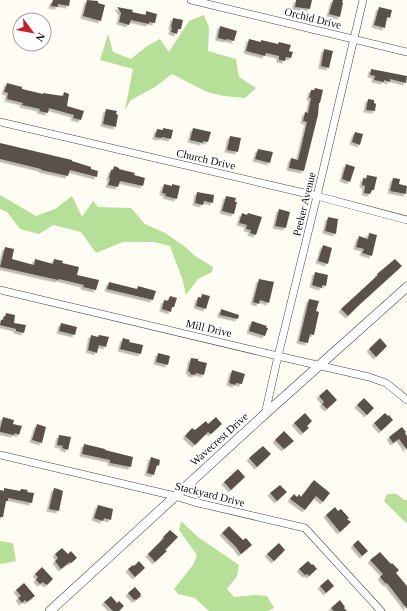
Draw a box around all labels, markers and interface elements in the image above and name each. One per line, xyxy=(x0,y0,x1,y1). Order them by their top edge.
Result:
street label: Orchid Drive xyxy=(283,5,343,31)
north arrow xyxy=(12,12,52,52)
text: N xyxy=(33,31,48,44)
street label: Church Drive xyxy=(175,146,237,172)
street label: Peeker Avenue xyxy=(290,171,318,237)
street label: Mill Drive xyxy=(185,317,233,339)
street label: Wavecrest Drive xyxy=(188,410,250,468)
street label: Stackyard Drive xyxy=(174,479,246,509)

